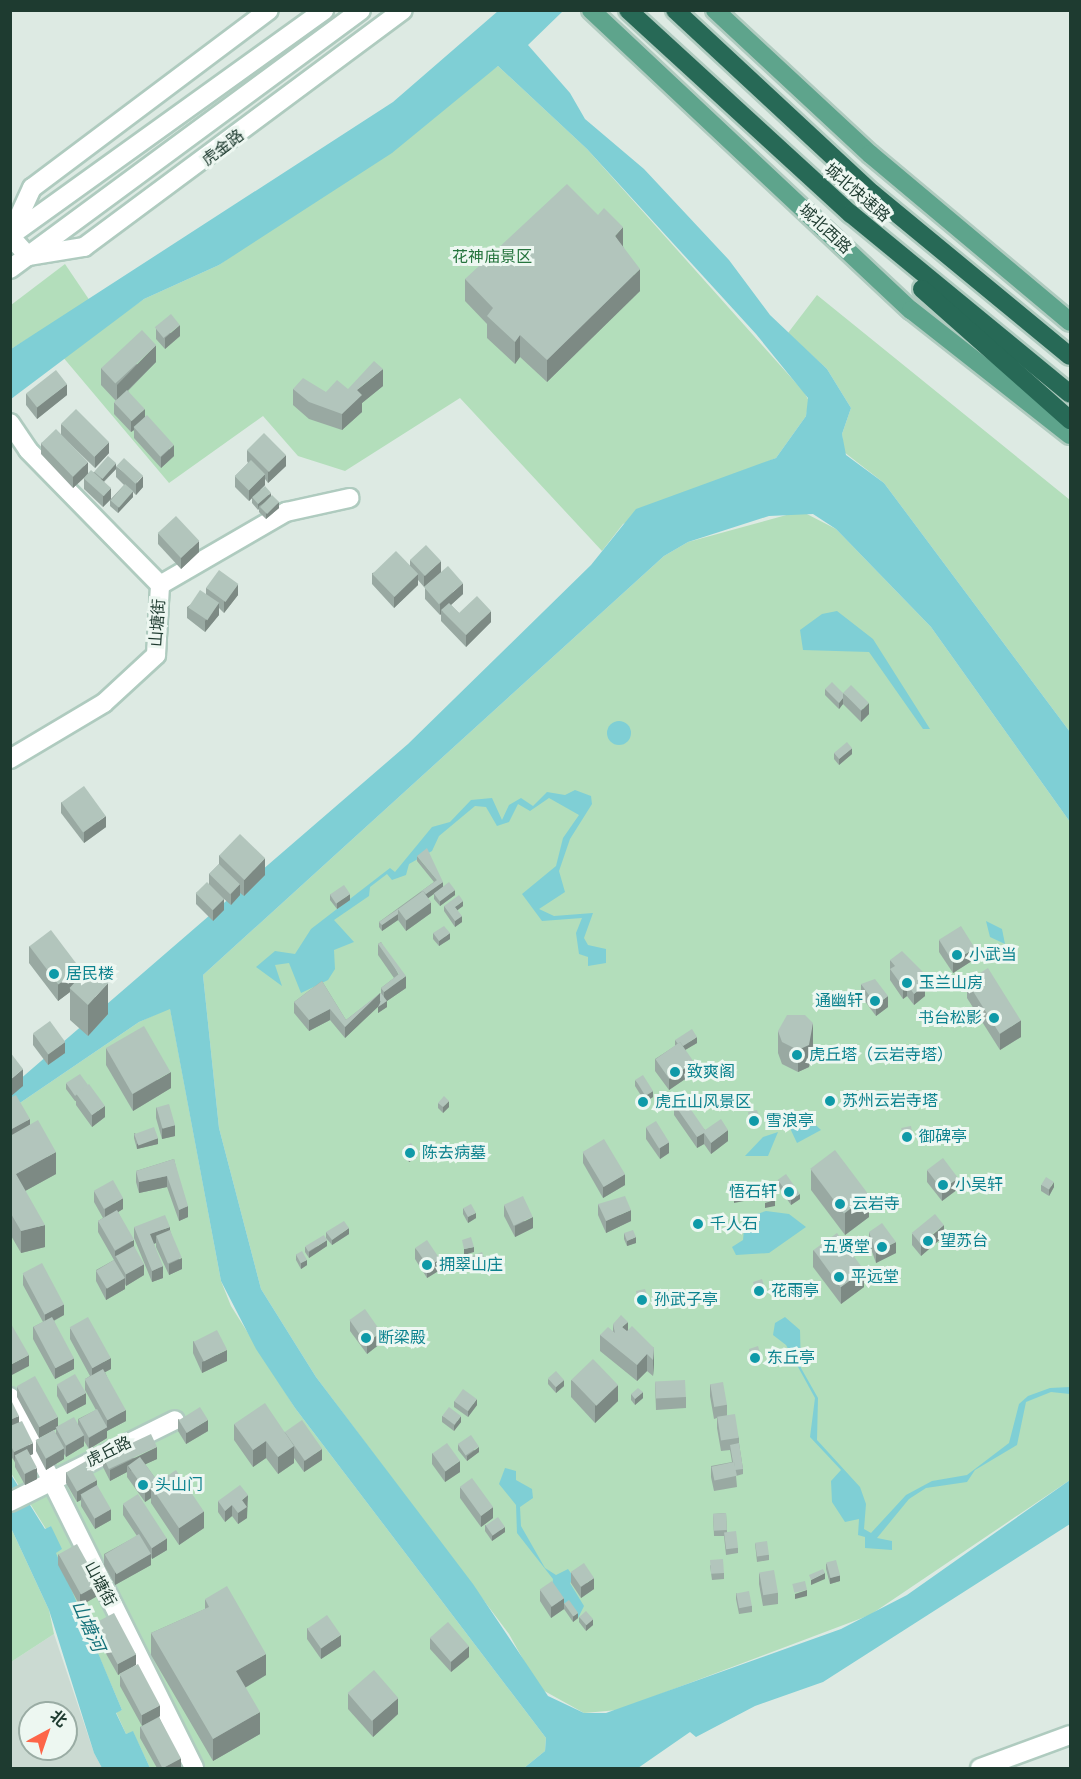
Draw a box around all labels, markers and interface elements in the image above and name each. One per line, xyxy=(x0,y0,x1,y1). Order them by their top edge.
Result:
street label: 虎金路 xyxy=(198,126,248,170)
street label: 城北快速路 xyxy=(821,160,893,226)
street label: 城北西路 xyxy=(795,200,855,258)
park label: 花神庙景区 xyxy=(452,247,532,267)
street label: 山塘街 xyxy=(147,598,169,648)
place label: 小武当 xyxy=(969,945,1017,965)
marker: 小武当 xyxy=(950,948,964,962)
place label: 居民楼 xyxy=(66,964,114,984)
marker: 居民楼 xyxy=(47,967,61,981)
place label: 玉兰山房 xyxy=(919,973,983,993)
marker: 玉兰山房 xyxy=(900,976,914,990)
place label: 通幽轩 xyxy=(815,991,863,1011)
marker: 通幽轩 xyxy=(868,994,882,1008)
place label: 书台松影 xyxy=(918,1008,982,1028)
marker: 书台松影 xyxy=(987,1011,1001,1025)
place label: 虎丘塔（云岩寺塔） xyxy=(809,1045,953,1065)
marker: 虎丘塔（云岩寺塔） xyxy=(790,1048,804,1062)
place label: 致爽阁 xyxy=(687,1062,735,1082)
marker: 致爽阁 xyxy=(668,1065,682,1079)
place label: 苏州云岩寺塔 xyxy=(842,1091,938,1111)
place label: 虎丘山风景区 xyxy=(655,1092,751,1112)
marker: 苏州云岩寺塔 xyxy=(823,1094,837,1108)
marker: 虎丘山风景区 xyxy=(636,1095,650,1109)
place label: 雪浪亭 xyxy=(766,1111,814,1131)
marker: 雪浪亭 xyxy=(747,1114,761,1128)
place label: 御碑亭 xyxy=(919,1127,967,1147)
marker: 御碑亭 xyxy=(900,1130,914,1144)
place label: 陈去病墓 xyxy=(422,1143,486,1163)
marker: 陈去病墓 xyxy=(403,1146,417,1160)
place label: 小吴轩 xyxy=(955,1175,1003,1195)
marker: 小吴轩 xyxy=(936,1178,950,1192)
place label: 悟石轩 xyxy=(729,1182,777,1202)
marker: 悟石轩 xyxy=(782,1185,796,1199)
place label: 云岩寺 xyxy=(852,1194,900,1214)
marker: 云岩寺 xyxy=(833,1197,847,1211)
place label: 千人石 xyxy=(710,1214,758,1234)
marker: 千人石 xyxy=(691,1217,705,1231)
place label: 望苏台 xyxy=(940,1231,988,1251)
marker: 望苏台 xyxy=(921,1234,935,1248)
place label: 五贤堂 xyxy=(822,1237,870,1257)
marker: 五贤堂 xyxy=(875,1240,889,1254)
place label: 拥翠山庄 xyxy=(439,1255,503,1275)
marker: 拥翠山庄 xyxy=(420,1258,434,1272)
place label: 平远堂 xyxy=(851,1267,899,1287)
marker: 平远堂 xyxy=(832,1270,846,1284)
place label: 花雨亭 xyxy=(771,1281,819,1301)
marker: 花雨亭 xyxy=(752,1284,766,1298)
place label: 孙武子亭 xyxy=(654,1290,718,1310)
marker: 孙武子亭 xyxy=(635,1293,649,1307)
place label: 断梁殿 xyxy=(378,1328,426,1348)
marker: 断梁殿 xyxy=(359,1331,373,1345)
place label: 东丘亭 xyxy=(767,1348,815,1368)
marker: 东丘亭 xyxy=(748,1351,762,1365)
street label: 虎丘路 xyxy=(83,1433,135,1471)
place label: 头山门 xyxy=(155,1475,203,1495)
marker: 头山门 xyxy=(136,1478,150,1492)
street label: 山塘街 xyxy=(80,1558,120,1610)
water label: 山塘河 xyxy=(67,1597,109,1655)
north arrow xyxy=(18,1701,78,1761)
text: 北 xyxy=(46,1706,71,1731)

